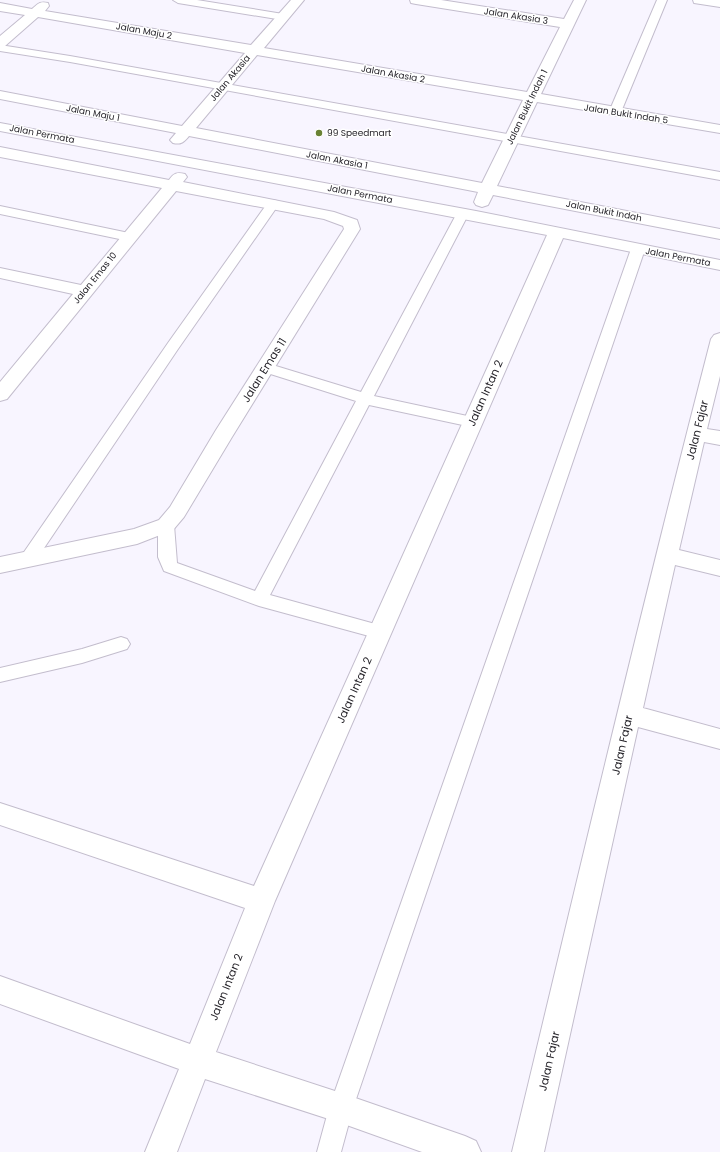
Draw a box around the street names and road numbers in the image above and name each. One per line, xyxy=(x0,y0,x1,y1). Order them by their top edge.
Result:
street label: Jalan Akasia 3 xyxy=(483,5,549,27)
street label: Jalan Maju 2 xyxy=(115,20,173,42)
street label: Jalan Akasia xyxy=(207,52,253,104)
street label: Jalan Akasia 2 xyxy=(360,62,426,86)
street label: Jalan Bukit Indah 1 xyxy=(504,67,550,147)
street label: Jalan Bukit Indah 5 xyxy=(583,101,669,127)
street label: Jalan Maju 1 xyxy=(65,102,121,124)
street label: Jalan Permata xyxy=(8,122,76,146)
street label: Jalan Akasia 1 xyxy=(305,148,369,172)
street label: Jalan Permata xyxy=(326,182,394,206)
street label: Jalan Bukit Indah xyxy=(565,198,643,224)
street label: Jalan Permata xyxy=(644,245,712,269)
street label: Jalan Emas 10 xyxy=(71,250,120,306)
street label: Jalan Emas 11 xyxy=(238,335,290,405)
street label: Jalan Intan 2 xyxy=(463,357,507,429)
street label: Jalan Fajar xyxy=(682,399,712,461)
street label: Jalan Intan 2 xyxy=(332,654,376,726)
street label: Jalan Fajar xyxy=(607,714,637,776)
street label: Jalan Intan 2 xyxy=(205,951,247,1023)
street label: Jalan Fajar xyxy=(534,1030,564,1092)

